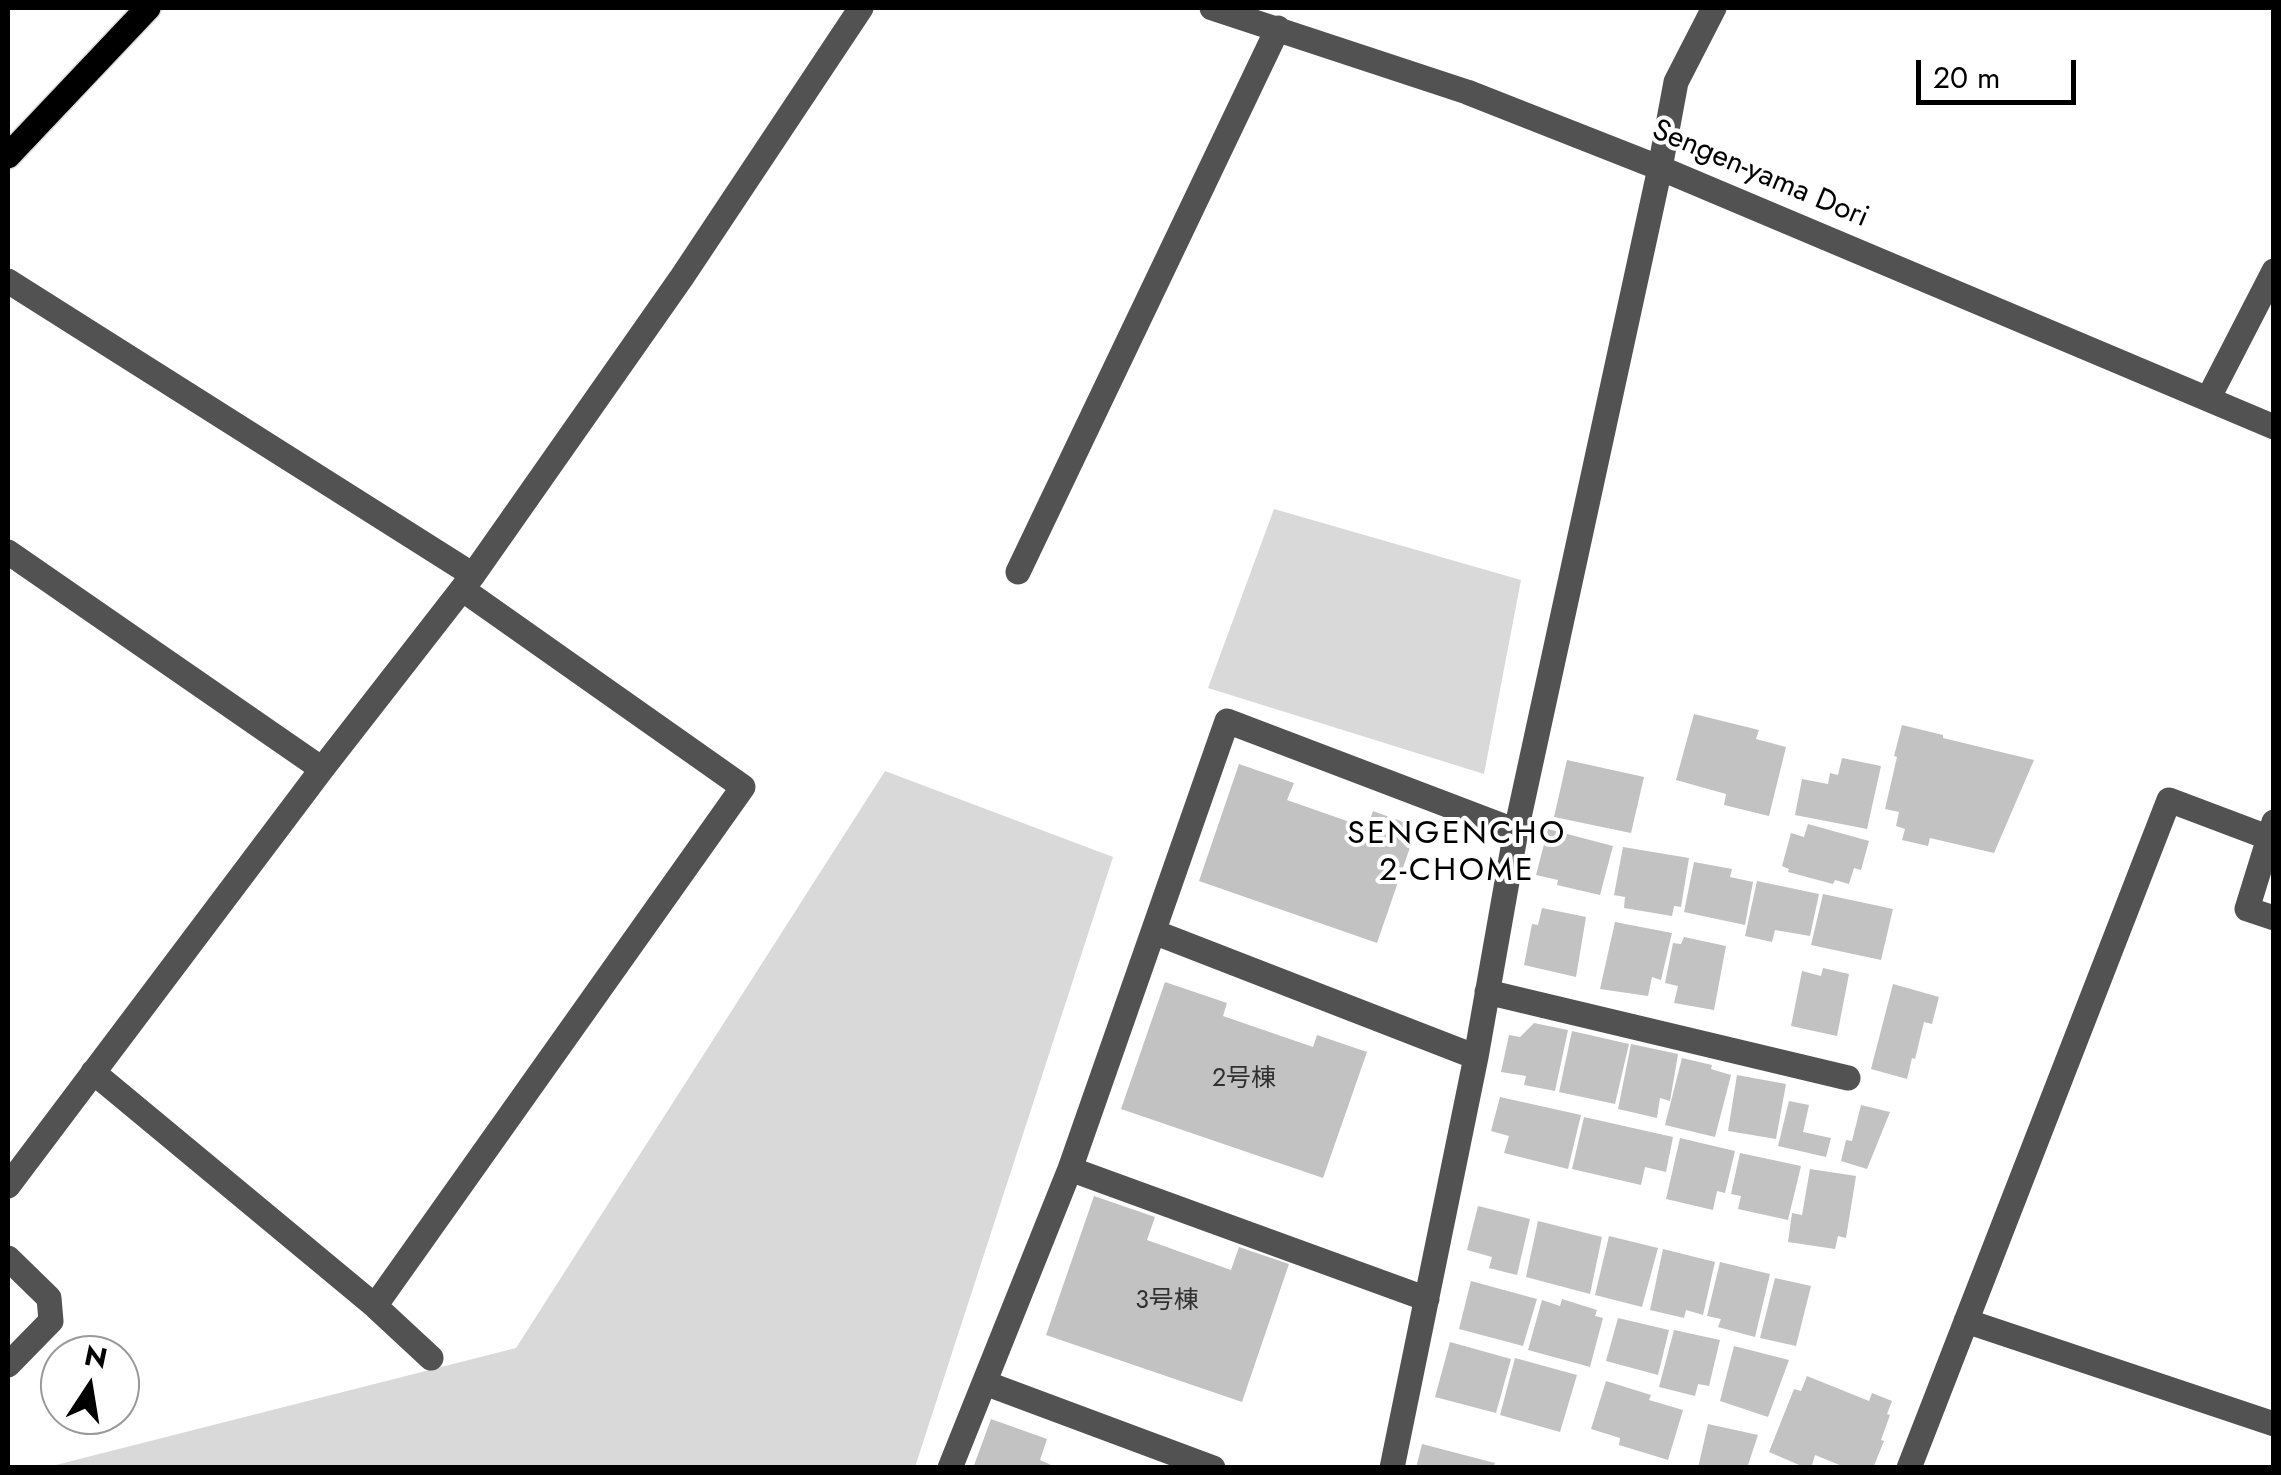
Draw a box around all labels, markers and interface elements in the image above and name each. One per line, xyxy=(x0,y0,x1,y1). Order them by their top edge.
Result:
scale bar xyxy=(1921,40,2081,102)
text: 20 m xyxy=(1933,56,2000,99)
street label: Sengen-yama Dori xyxy=(1646,113,1874,237)
district label: SENGENCHO 2-CHOME xyxy=(1347,816,1567,891)
house number: 2号棟 xyxy=(1212,1065,1276,1095)
house number: 3号棟 xyxy=(1135,1287,1199,1317)
north arrow xyxy=(40,1335,140,1435)
text: N xyxy=(81,1335,111,1379)

